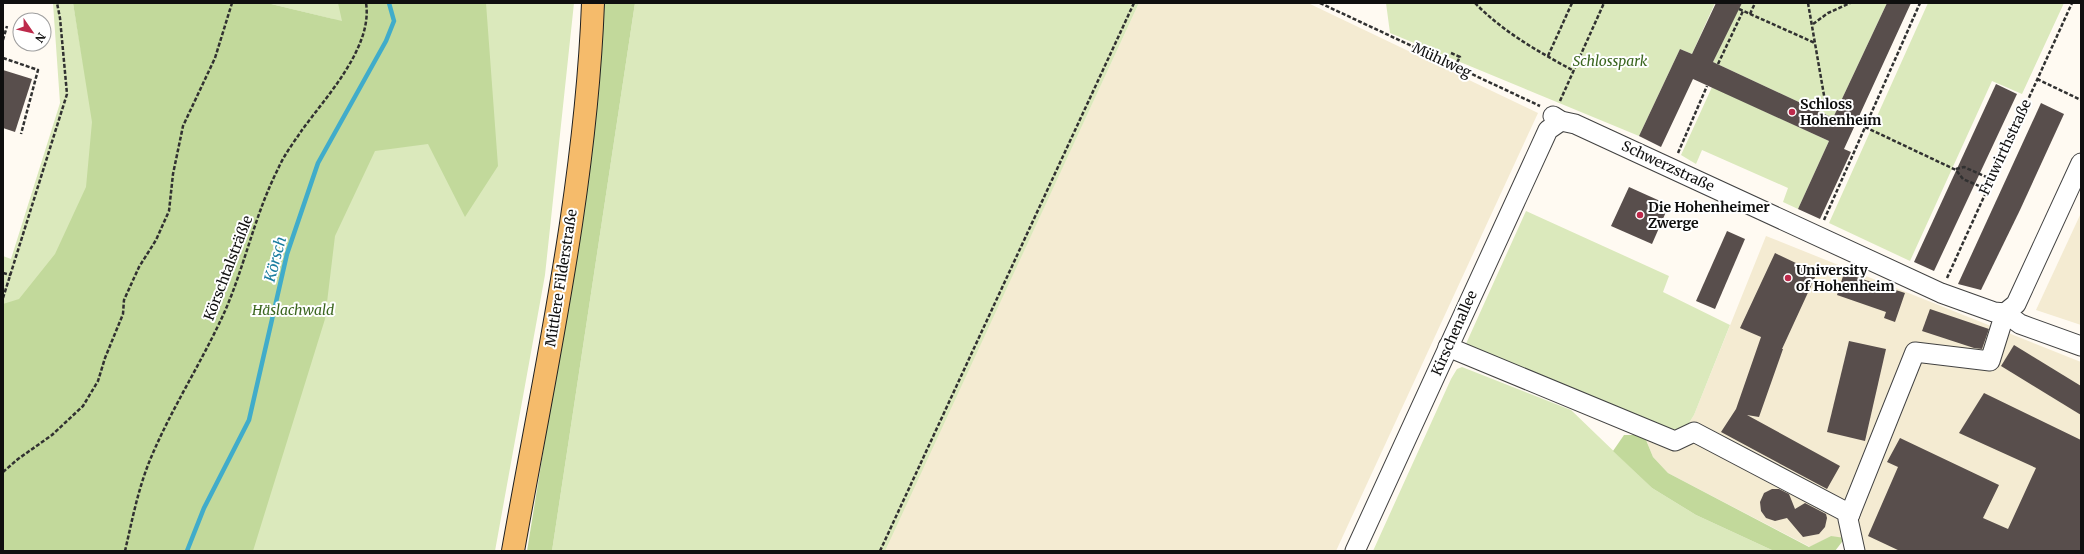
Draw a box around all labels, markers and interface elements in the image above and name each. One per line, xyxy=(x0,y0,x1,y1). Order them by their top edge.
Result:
north arrow xyxy=(12,12,52,52)
text: N xyxy=(32,30,49,45)
street label: Mühlweg xyxy=(1410,38,1475,82)
park label: Schlosspark xyxy=(1573,52,1648,70)
place label: Schloss Hohenheim xyxy=(1800,95,1881,129)
street label: Fruwirthstraße xyxy=(1975,96,2035,198)
marker: Schloss Hohenheim xyxy=(1787,107,1797,117)
street label: Schwerzstraße xyxy=(1619,137,1717,195)
place label: Die Hohenheimer Zwerge xyxy=(1648,198,1770,232)
street label: Mittlere Filderstraße xyxy=(541,208,581,348)
marker: Die Hohenheimer Zwerge xyxy=(1635,210,1645,220)
street label: Körschtalsträßle xyxy=(200,213,256,323)
water label: Körsch xyxy=(260,234,290,285)
place label: University of Hohenheim xyxy=(1796,261,1895,295)
marker: University of Hohenheim xyxy=(1783,273,1793,283)
street label: Kirschenallee xyxy=(1427,288,1481,378)
park label: Häslachwald xyxy=(251,301,334,319)

